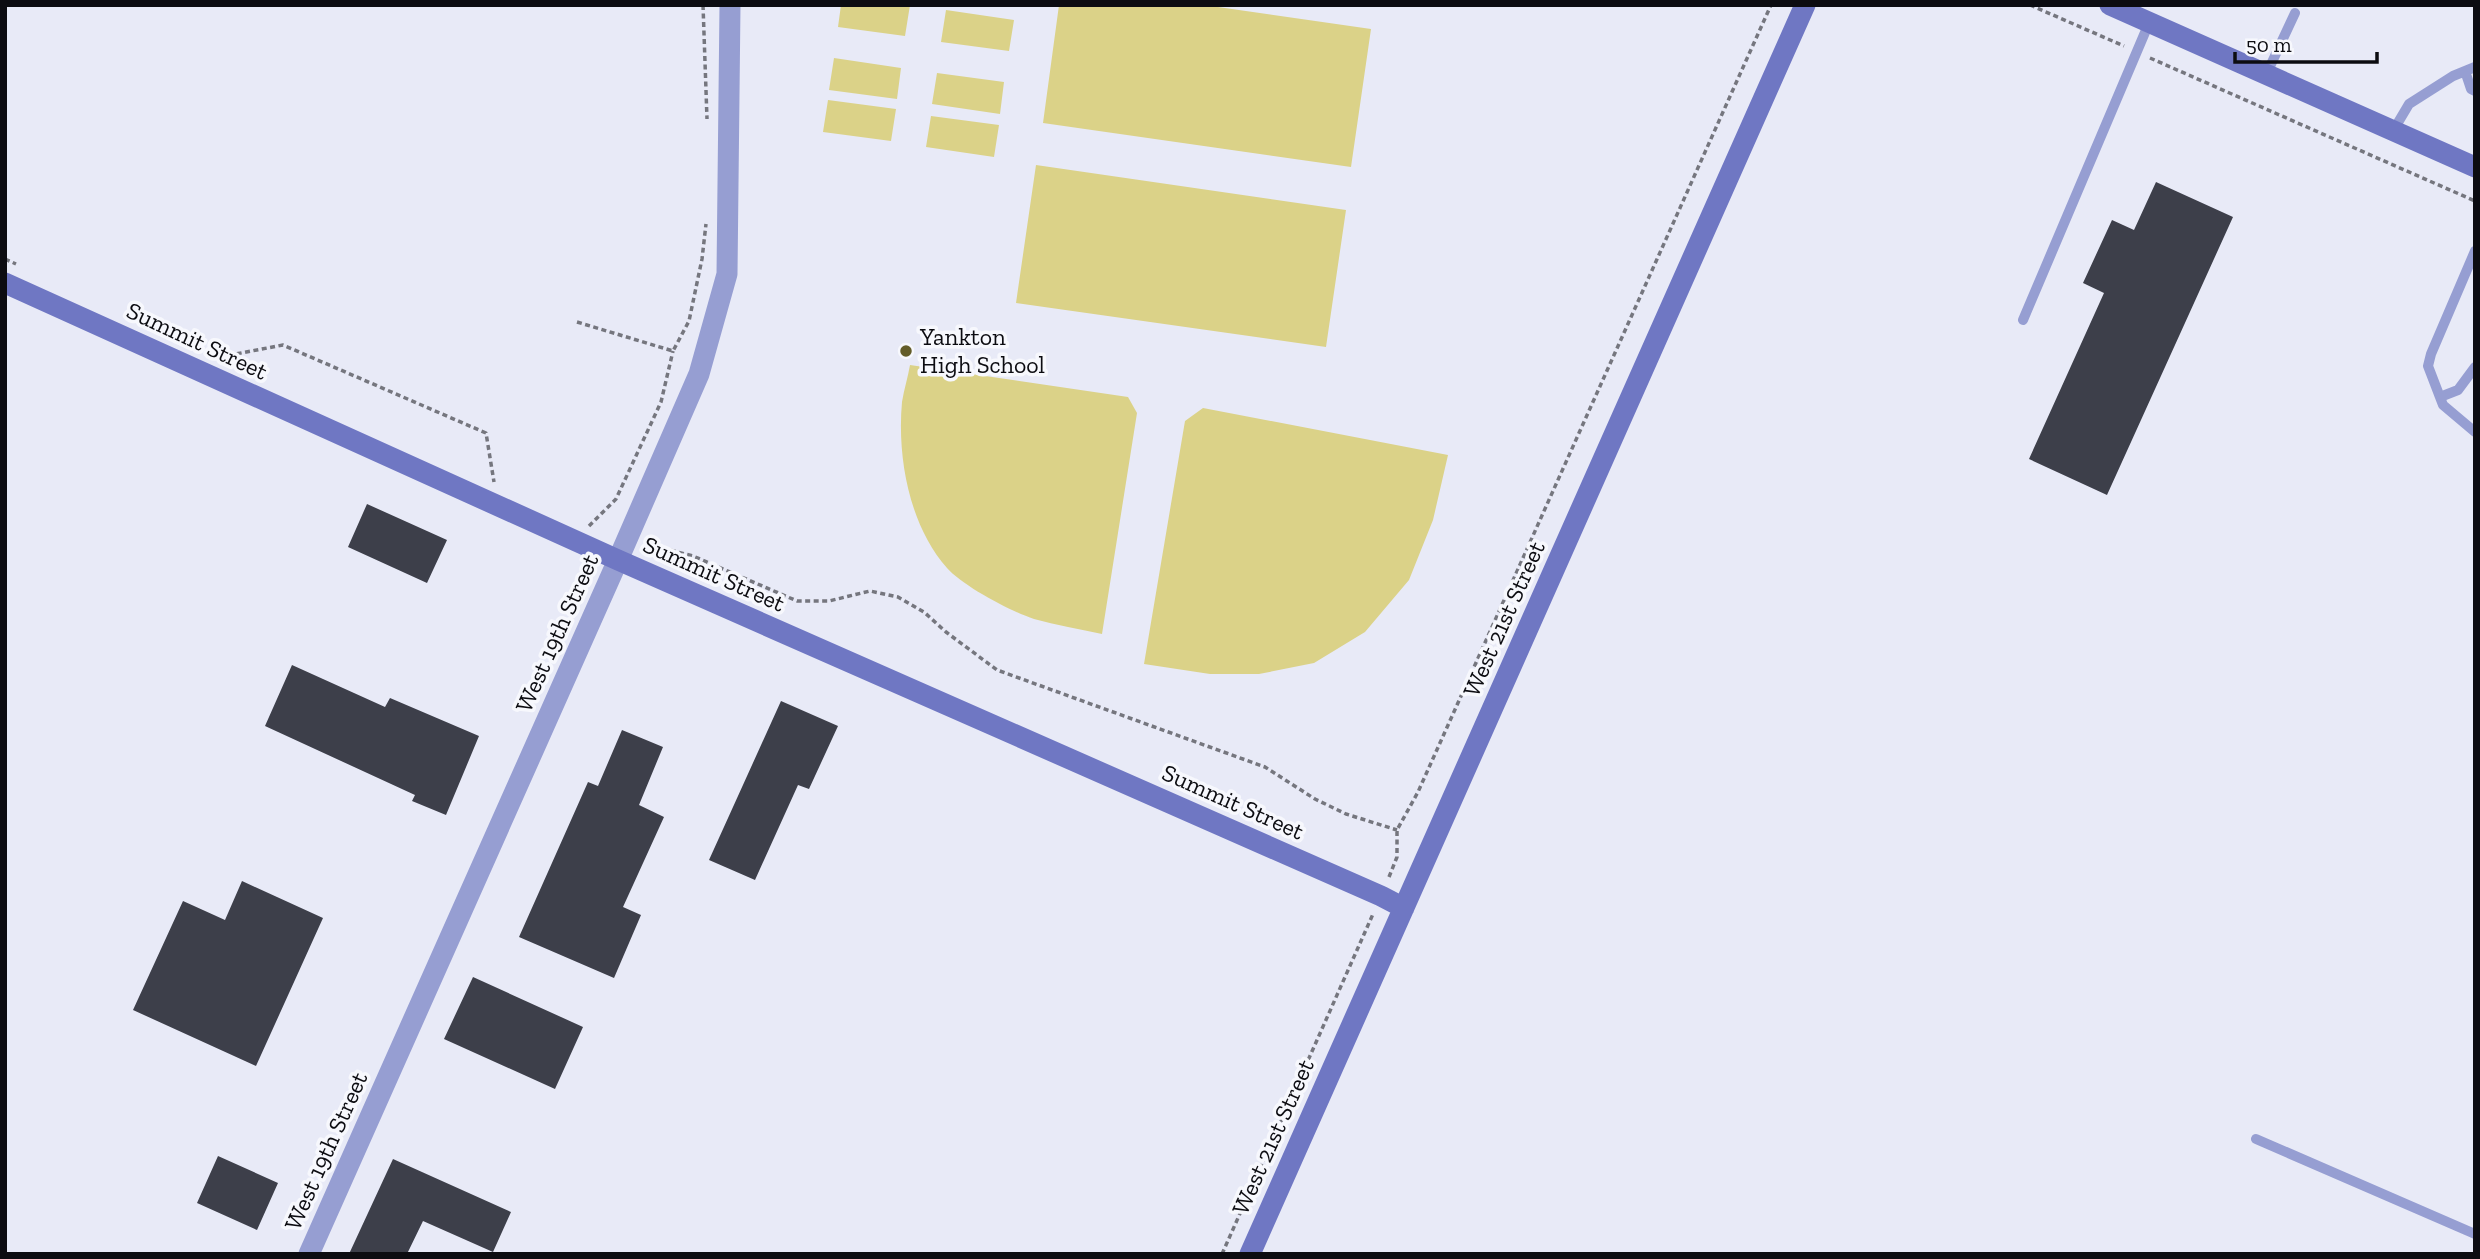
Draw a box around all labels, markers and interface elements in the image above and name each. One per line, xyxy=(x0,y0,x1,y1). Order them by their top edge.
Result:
scale bar xyxy=(2235,21,2377,65)
text: 50 m xyxy=(2246,32,2292,57)
street label: Summit Street xyxy=(122,295,272,386)
place label: Yankton High School xyxy=(919,322,1045,379)
marker: Yankton High School xyxy=(898,343,914,359)
street label: Summit Street xyxy=(639,529,790,618)
street label: West 21st Street xyxy=(1456,536,1551,701)
street label: West 19th Street xyxy=(509,549,604,716)
street label: Summit Street xyxy=(1158,757,1309,846)
street label: West 21st Street xyxy=(1225,1054,1320,1219)
street label: West 19th Street xyxy=(278,1067,373,1234)

